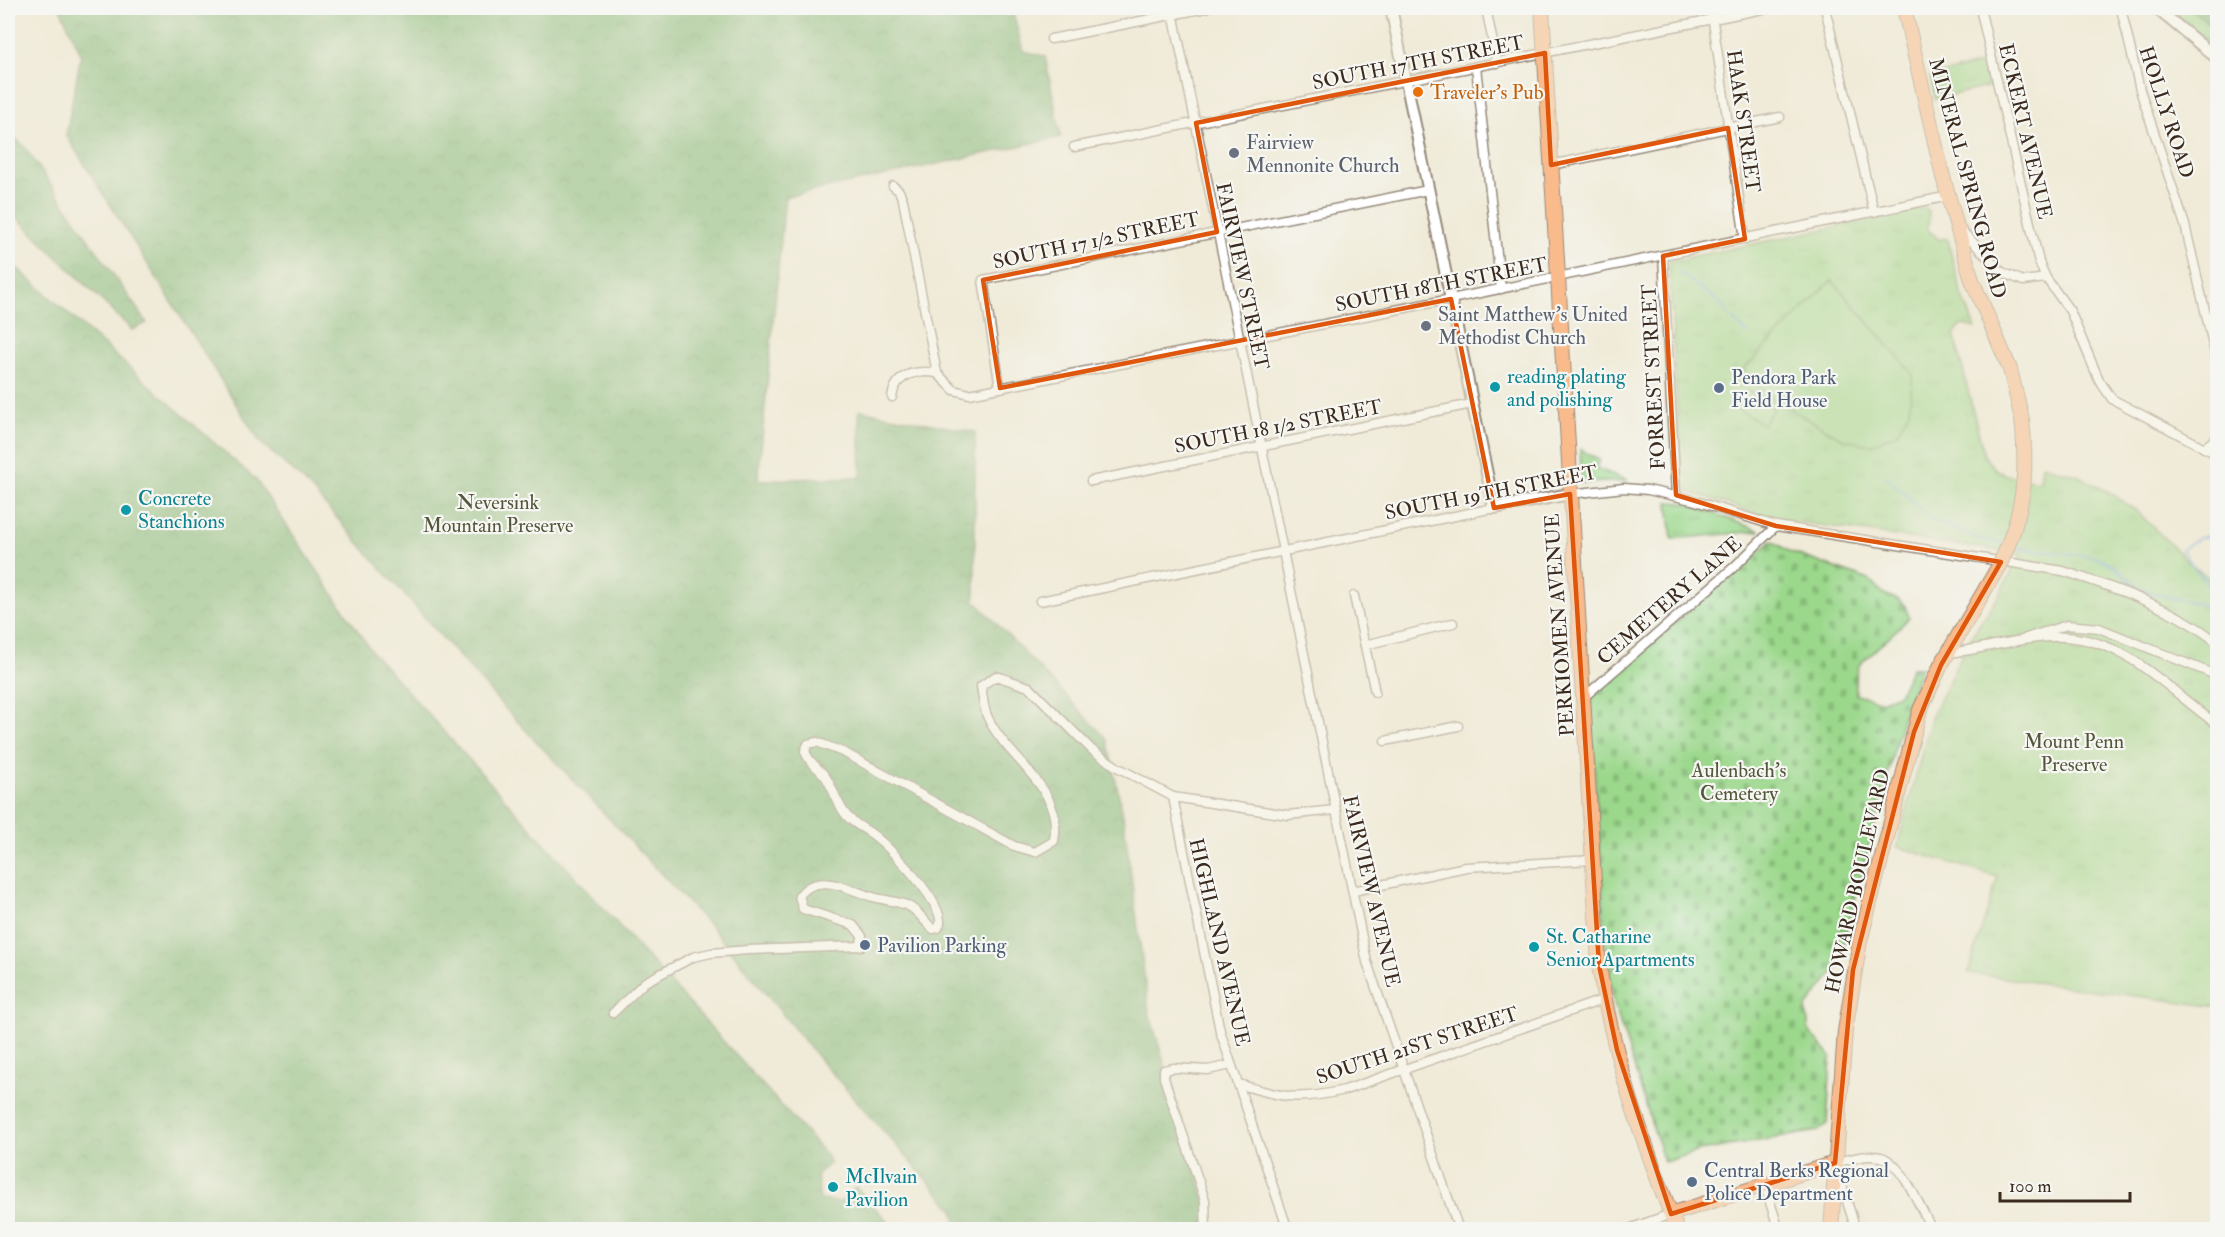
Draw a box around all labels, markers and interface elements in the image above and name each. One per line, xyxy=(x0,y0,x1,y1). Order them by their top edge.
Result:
street label: SOUTH 17TH STREET xyxy=(1310,30,1526,95)
street label: ECKERT AVENUE xyxy=(1993,41,2058,221)
street label: HOLLY ROAD xyxy=(2133,43,2200,181)
street label: HAAK STREET xyxy=(1721,48,1766,194)
street label: MINERAL SPRING ROAD xyxy=(1923,55,2012,301)
place label: Traveler's Pub xyxy=(1430,80,1544,105)
marker: Traveler's Pub xyxy=(1411,85,1425,99)
place label: Fairview Mennonite Church xyxy=(1246,130,1400,178)
marker: Fairview Mennonite Church xyxy=(1227,146,1241,160)
street label: FAIRVIEW STREET xyxy=(1210,180,1275,372)
street label: SOUTH 17 1/2 STREET xyxy=(990,206,1202,275)
street label: SOUTH 18TH STREET xyxy=(1333,252,1549,317)
street label: FORREST STREET xyxy=(1636,283,1671,470)
place label: Saint Matthew's United Methodist Church xyxy=(1438,302,1628,350)
marker: Saint Matthew's United Methodist Church xyxy=(1419,319,1433,333)
place label: reading plating and polishing xyxy=(1507,364,1627,413)
place label: Pendora Park Field House xyxy=(1731,365,1837,413)
marker: reading plating and polishing xyxy=(1488,380,1502,394)
marker: Pendora Park Field House xyxy=(1712,381,1726,395)
street label: SOUTH 18 1/2 STREET xyxy=(1172,394,1384,459)
street label: SOUTH 19TH STREET xyxy=(1383,460,1600,525)
place label: Concrete Stanchions xyxy=(138,486,225,534)
park label: Neversink Mountain Preserve xyxy=(423,490,573,538)
marker: Concrete Stanchions xyxy=(119,503,133,517)
street label: PERKIOMEN AVENUE xyxy=(1539,513,1580,737)
street label: CEMETERY LANE xyxy=(1592,531,1747,670)
park label: Mount Penn Preserve xyxy=(2024,729,2124,777)
park label: Aulenbach's Cemetery xyxy=(1691,758,1787,806)
street label: HOWARD BOULEVARD xyxy=(1819,766,1896,996)
street label: FAIRVIEW AVENUE xyxy=(1337,793,1406,989)
street label: HIGHLAND AVENUE xyxy=(1183,836,1256,1048)
place label: St. Catharine Senior Apartments xyxy=(1546,924,1695,973)
place label: Pavilion Parking xyxy=(877,933,1008,958)
marker: Pavilion Parking xyxy=(858,938,872,952)
marker: St. Catharine Senior Apartments xyxy=(1527,940,1541,954)
street label: SOUTH 21ST STREET xyxy=(1313,1001,1521,1090)
place label: Central Berks Regional Police Department xyxy=(1704,1158,1889,1207)
place label: McIlvain Pavilion xyxy=(845,1164,917,1212)
scale bar xyxy=(2000,1165,2130,1203)
marker: Central Berks Regional Police Department xyxy=(1685,1175,1699,1189)
text: 100 m xyxy=(2009,1175,2052,1198)
marker: McIlvain Pavilion xyxy=(826,1180,840,1194)

